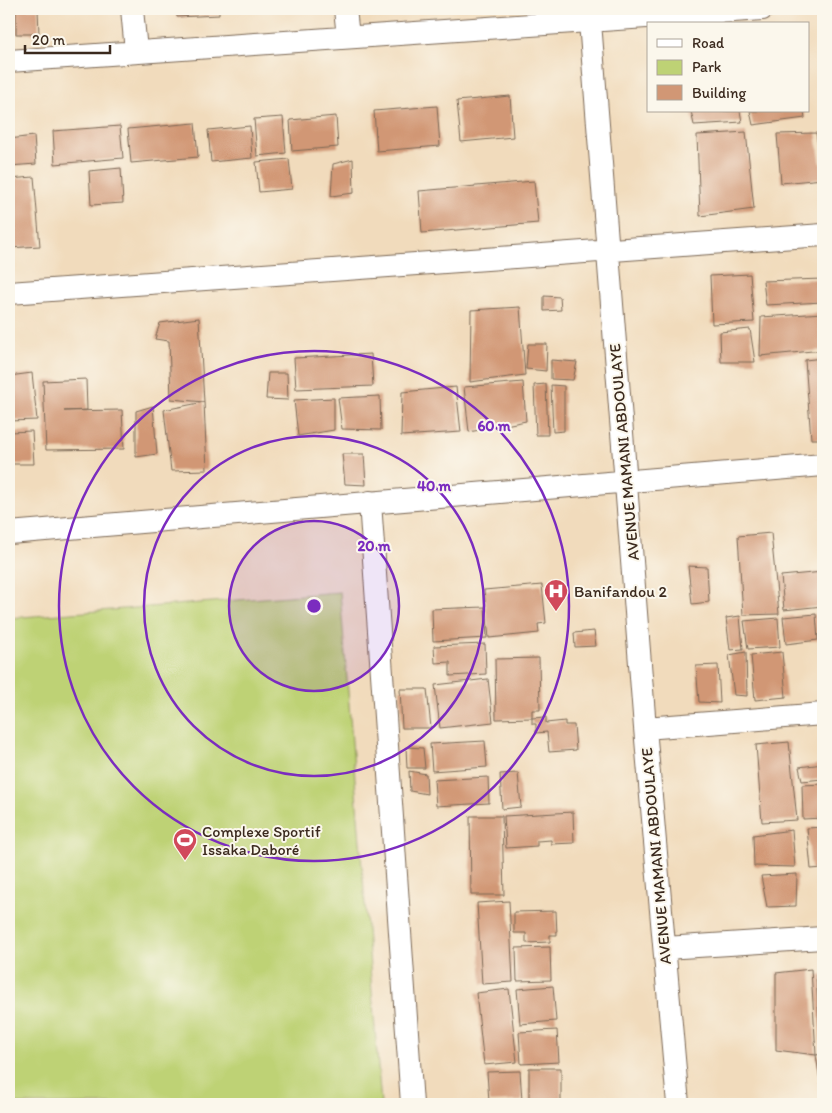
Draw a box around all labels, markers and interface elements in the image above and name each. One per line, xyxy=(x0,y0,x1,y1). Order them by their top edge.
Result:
scale bar xyxy=(25,22,110,54)
legend xyxy=(647,22,810,112)
text: 20 m xyxy=(32,31,66,49)
text: Road xyxy=(692,34,725,52)
text: Park xyxy=(692,58,722,76)
text: Building xyxy=(692,84,746,102)
street label: AVENUE MAMANI ABDOULAYE xyxy=(605,343,643,561)
text: 60 m xyxy=(477,417,511,435)
text: 40 m xyxy=(417,477,452,495)
text: 20 m xyxy=(357,537,391,555)
hospital icon: Banifandou 2 xyxy=(543,578,569,612)
place label: Banifandou 2 xyxy=(574,582,668,601)
centre of rings xyxy=(305,597,323,615)
street label: AVENUE MAMANI ABDOULAYE xyxy=(637,747,675,965)
place label: Complexe Sportif Issaka Daboré xyxy=(202,822,321,859)
sports icon: Complexe Sportif Issaka Daboré xyxy=(172,827,198,861)

